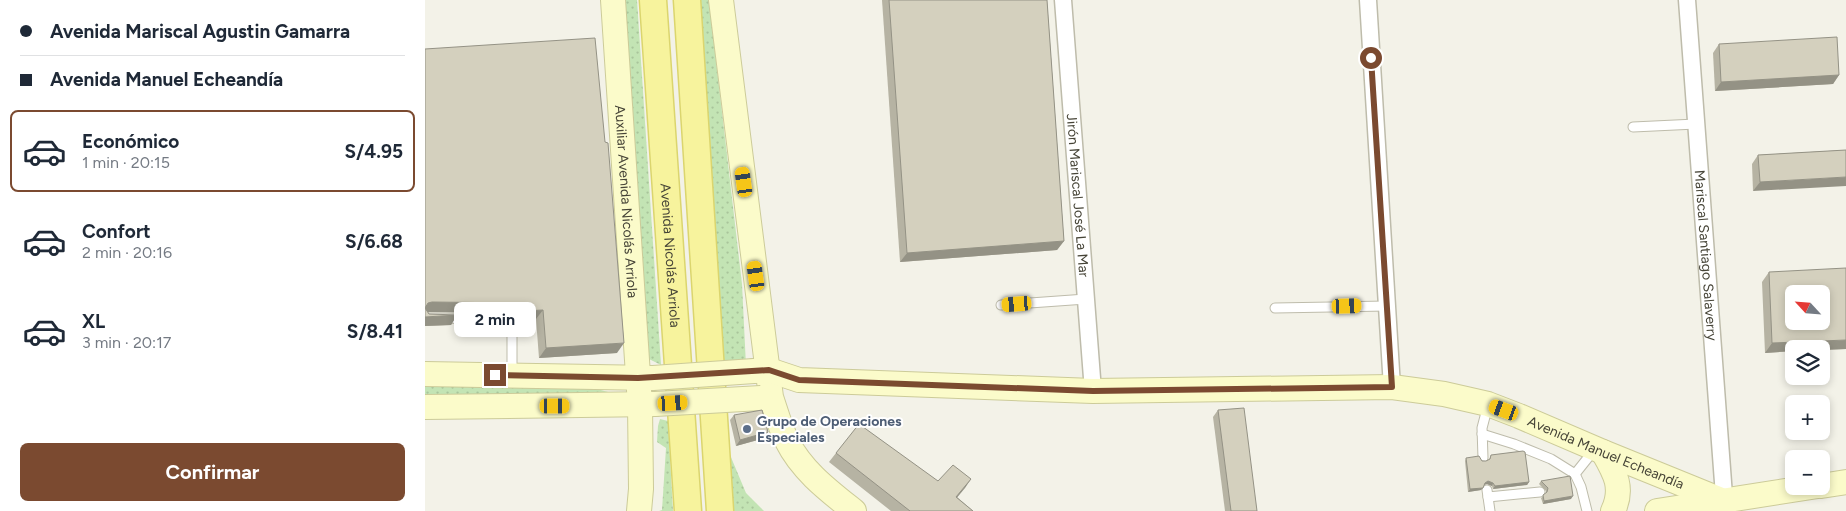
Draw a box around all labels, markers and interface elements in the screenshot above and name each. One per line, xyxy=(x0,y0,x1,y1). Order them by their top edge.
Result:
text: Avenida Mariscal Agustin Gamarra xyxy=(50,20,350,43)
route start xyxy=(1360,47,1382,69)
text: Avenida Manuel Echeandía xyxy=(50,68,283,91)
street label: Auxiliar Avenida Nicolás Arriola xyxy=(612,104,641,299)
street label: Jirón Mariscal José La Mar xyxy=(1063,113,1093,278)
icon: car xyxy=(22,129,67,174)
text: Económico xyxy=(82,130,179,153)
text: S/4.95 xyxy=(344,140,403,163)
text: 1 min · 20:15 xyxy=(82,153,170,172)
car xyxy=(734,166,753,198)
street label: Mariscal Santiago Salaverry xyxy=(1691,169,1721,342)
street label: Avenida Nicolás Arriola xyxy=(657,183,684,328)
icon: car xyxy=(22,219,67,264)
text: Confort xyxy=(82,220,151,243)
text: S/6.68 xyxy=(345,230,403,253)
text: 2 min · 20:16 xyxy=(82,243,172,262)
car xyxy=(746,260,765,292)
north arrow xyxy=(1785,285,1830,330)
map controls xyxy=(1785,285,1830,495)
car xyxy=(1001,295,1032,313)
car xyxy=(1331,298,1362,314)
callout: 2 min xyxy=(454,302,536,338)
icon: car xyxy=(22,309,67,354)
text: XL xyxy=(82,310,105,333)
text: 2 min xyxy=(475,310,515,329)
text: S/8.41 xyxy=(347,320,403,343)
text: 3 min · 20:17 xyxy=(82,333,171,352)
button: layers xyxy=(1785,340,1830,385)
route end xyxy=(484,364,506,386)
car xyxy=(657,395,688,411)
button: + xyxy=(1785,395,1830,440)
car xyxy=(1487,398,1520,422)
car xyxy=(540,399,570,414)
street label: Avenida Manuel Echeandía xyxy=(1525,412,1687,492)
place label: Grupo de Operaciones Especiales xyxy=(757,413,902,446)
marker: Grupo de Operaciones Especiales xyxy=(741,423,753,435)
button: Confirmar xyxy=(20,443,405,501)
button: − xyxy=(1785,450,1830,495)

